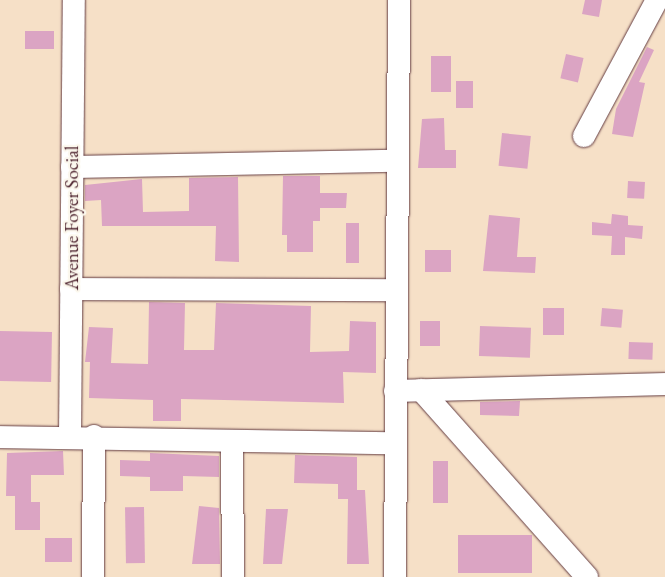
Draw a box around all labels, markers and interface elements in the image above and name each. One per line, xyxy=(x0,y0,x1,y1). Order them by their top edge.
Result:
street label: Avenue Foyer Social xyxy=(61,146,83,290)

